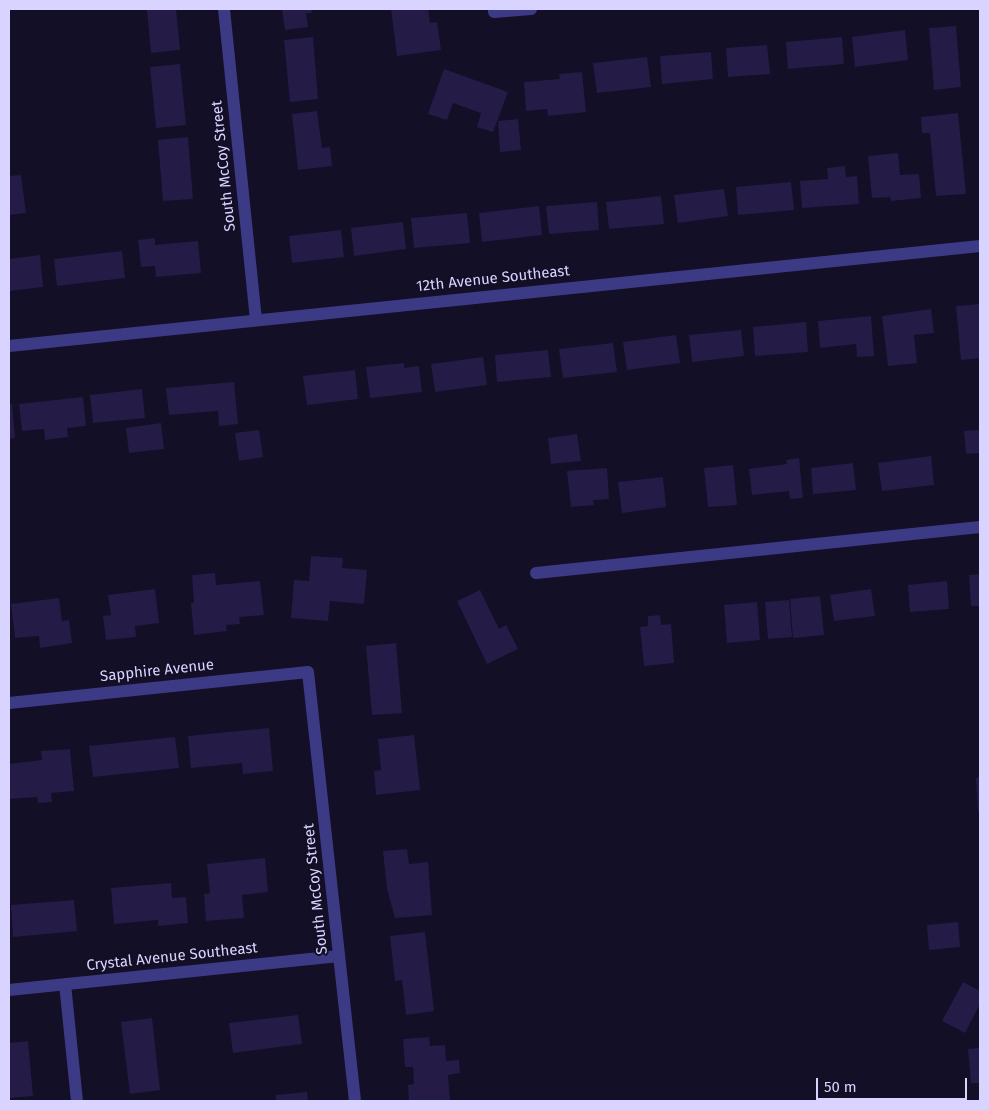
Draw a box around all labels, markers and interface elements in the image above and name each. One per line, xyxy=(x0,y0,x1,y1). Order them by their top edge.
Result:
street label: South McCoy Street xyxy=(208,100,240,232)
street label: 12th Avenue Southeast xyxy=(415,262,571,296)
street label: Sapphire Avenue xyxy=(99,656,215,686)
street label: South McCoy Street xyxy=(300,823,332,955)
street label: Crystal Avenue Southeast xyxy=(86,939,258,975)
scale bar xyxy=(819,1068,970,1100)
text: 50 m xyxy=(824,1078,857,1096)

